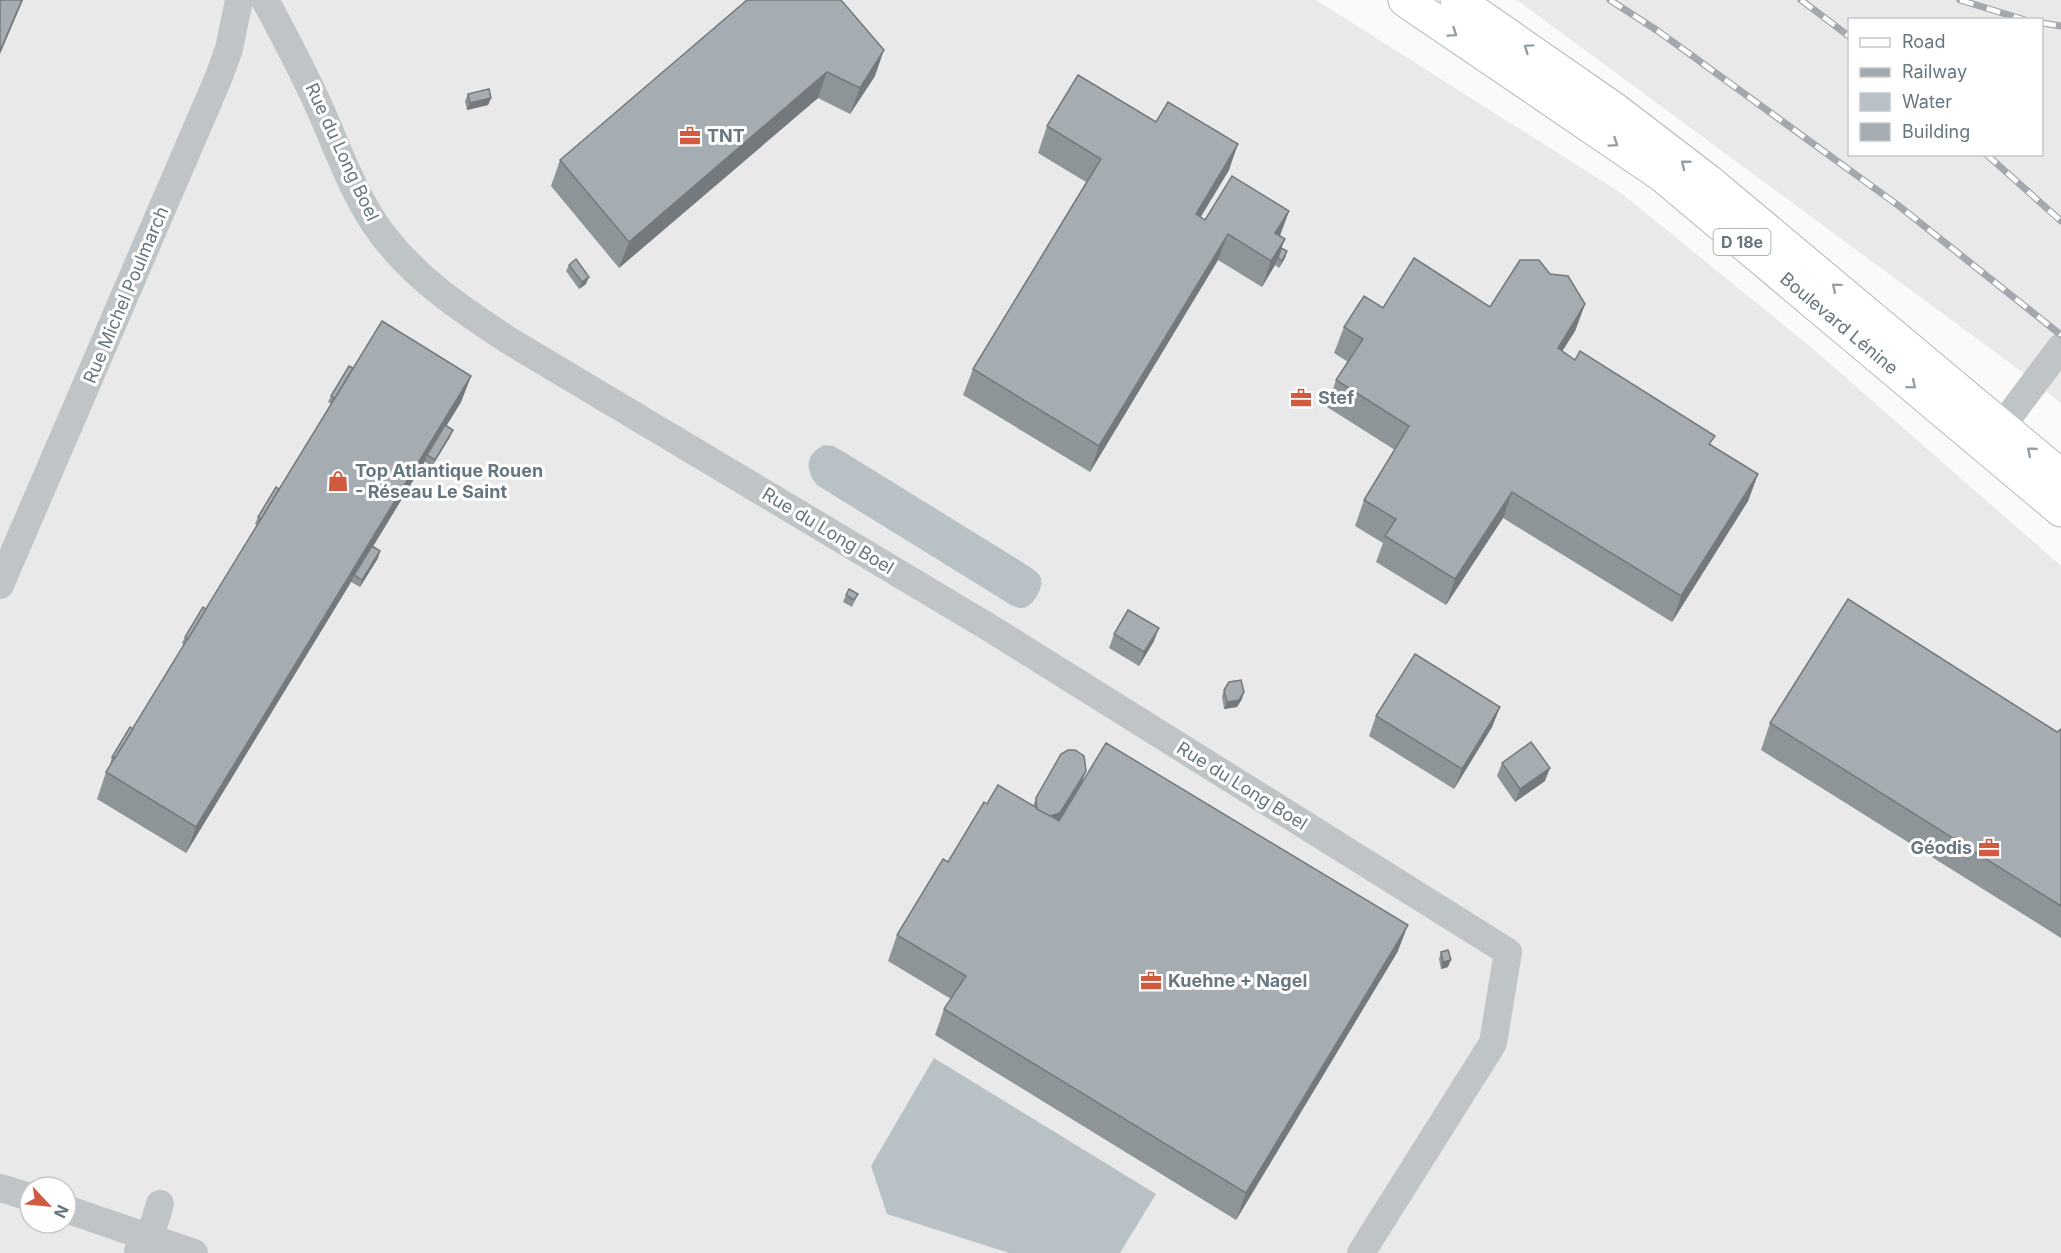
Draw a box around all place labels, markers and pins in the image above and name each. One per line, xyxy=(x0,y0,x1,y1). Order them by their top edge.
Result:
office icon: TNT xyxy=(678,124,702,148)
place label: TNT xyxy=(707,125,745,146)
office icon: Stef xyxy=(1289,386,1313,410)
place label: Stef xyxy=(1318,387,1354,408)
place label: Top Atlantique Rouen - Réseau Le Saint xyxy=(355,460,543,502)
shop icon: Top Atlantique Rouen - Réseau Le Saint xyxy=(326,469,350,493)
office icon: Géodis xyxy=(1977,836,2001,860)
place label: Géodis xyxy=(1910,837,1972,858)
office icon: Kuehne + Nagel xyxy=(1139,969,1163,993)
place label: Kuehne + Nagel xyxy=(1168,970,1307,991)

